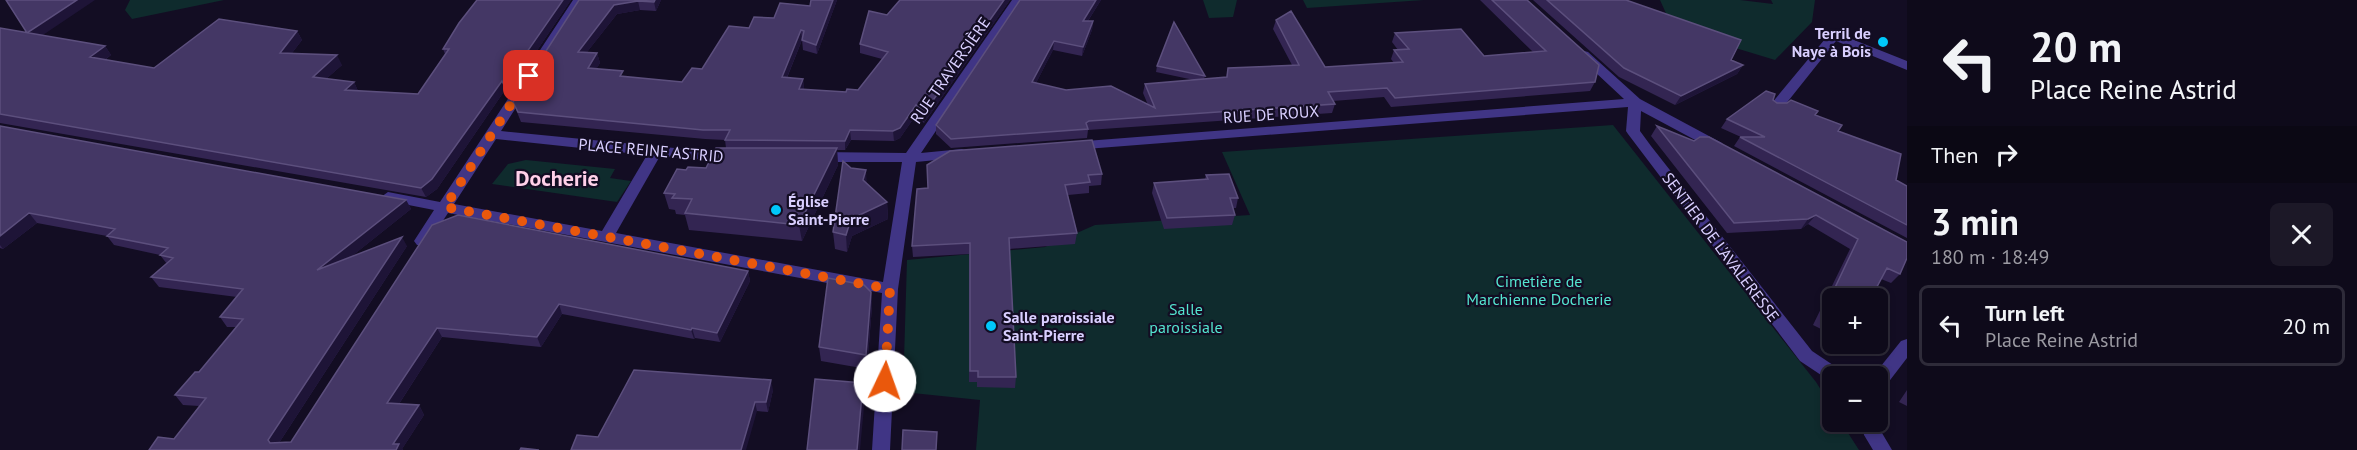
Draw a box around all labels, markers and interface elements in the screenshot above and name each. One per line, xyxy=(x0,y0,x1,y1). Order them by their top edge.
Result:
street label: RUE TRAVERSIÈRE xyxy=(906,13,994,127)
text: 20 m xyxy=(2030,19,2122,74)
place label: Terril de Naye à Bois xyxy=(1792,23,1871,61)
icon: left xyxy=(1931,24,2009,102)
marker: Terril de Naye à Bois xyxy=(1876,35,1890,49)
pin xyxy=(503,50,554,101)
icon: arrive xyxy=(512,59,545,92)
text: Place Reine Astrid xyxy=(2030,72,2237,106)
street label: RUE DE ROUX xyxy=(1222,101,1320,127)
street label: PLACE REINE ASTRID xyxy=(578,134,724,166)
icon: right xyxy=(1990,138,2023,171)
text: Then xyxy=(1931,141,1978,169)
district label: Docherie xyxy=(515,164,599,192)
street label: SENTIER DE L'AVALERESSE xyxy=(1658,168,1784,326)
place label: Église Saint-Pierre xyxy=(788,191,869,229)
text: 3 min xyxy=(1931,198,2019,245)
marker: Église Saint-Pierre xyxy=(769,203,783,217)
button: close xyxy=(2270,203,2333,266)
text: 180 m · 18:49 xyxy=(1931,244,2049,270)
park label: Cimetière de Marchienne Docherie xyxy=(1466,271,1612,309)
map controls xyxy=(1822,288,1888,432)
button: + xyxy=(1822,288,1888,354)
park label: Salle paroissiale xyxy=(1149,299,1223,337)
text: Turn left xyxy=(1985,299,2065,327)
place label: Salle paroissiale Saint-Pierre xyxy=(1003,307,1115,345)
icon: left xyxy=(1934,309,1967,342)
text: 20 m xyxy=(2282,312,2330,340)
marker: Salle paroissiale Saint-Pierre xyxy=(984,319,998,333)
text: Place Reine Astrid xyxy=(1985,327,2138,353)
position arrow xyxy=(853,349,917,413)
button: − xyxy=(1822,366,1888,432)

